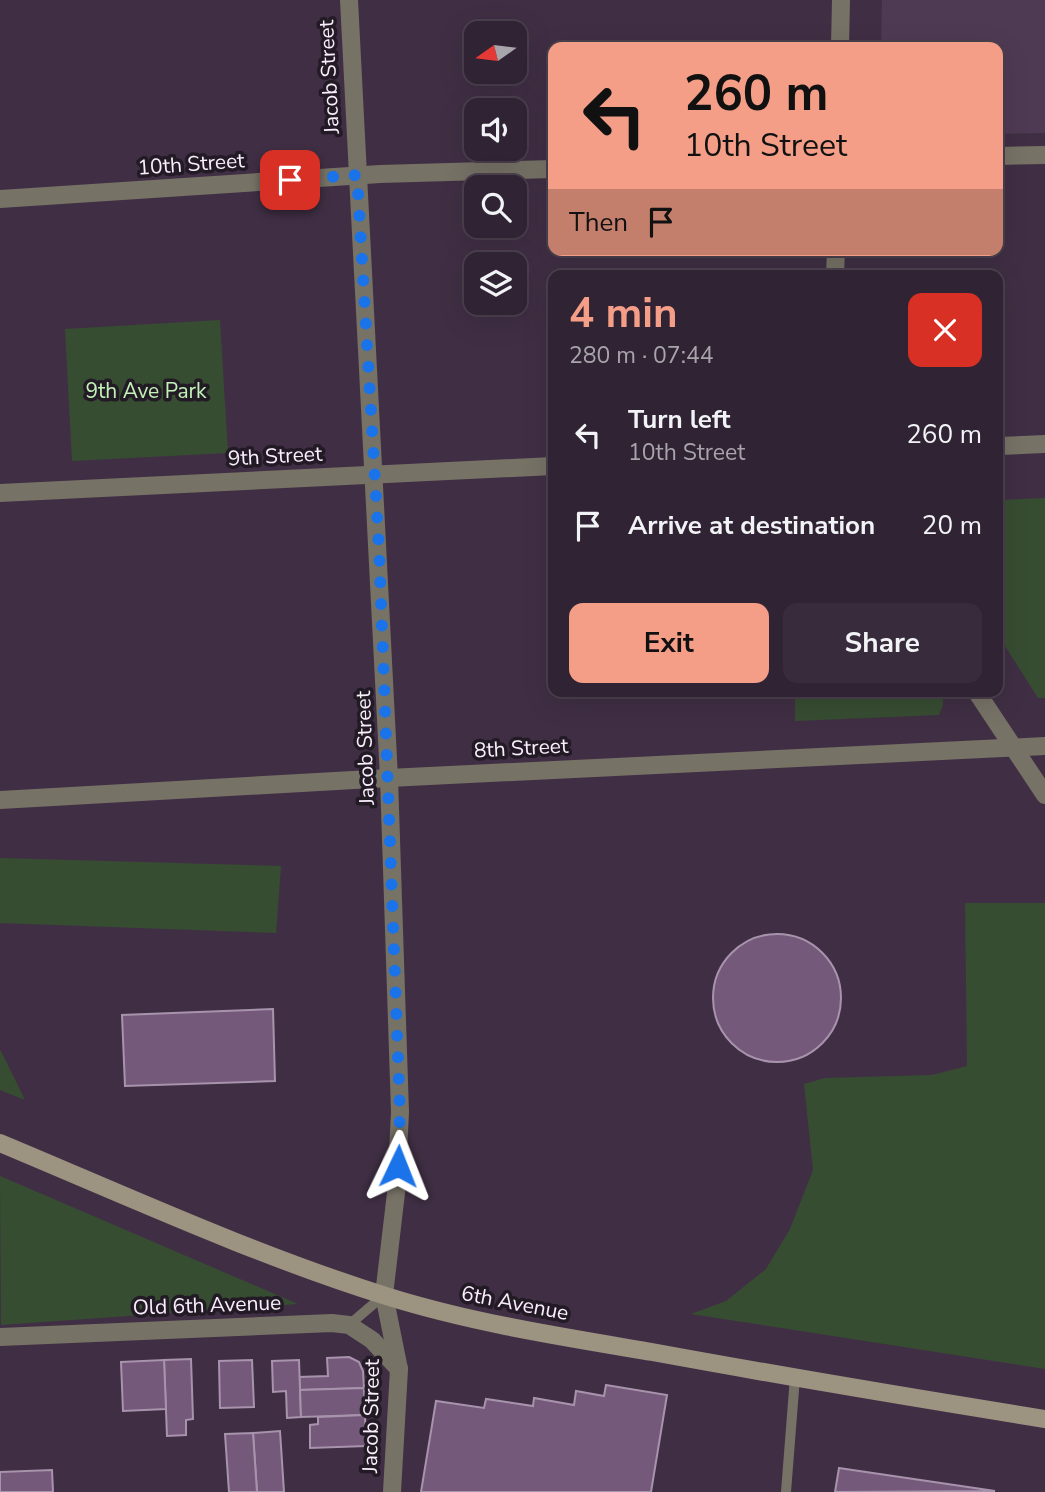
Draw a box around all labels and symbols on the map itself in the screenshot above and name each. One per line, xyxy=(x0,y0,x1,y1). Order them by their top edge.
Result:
street label: Jacob Street xyxy=(312,19,346,136)
north arrow xyxy=(464,21,527,84)
street label: 10th Street xyxy=(137,146,246,182)
pin xyxy=(260,150,320,210)
park label: 9th Ave Park xyxy=(85,377,207,405)
street label: 9th Street xyxy=(227,440,324,472)
street label: Jacob Street xyxy=(349,690,381,806)
street label: 8th Street xyxy=(473,732,570,764)
position arrow xyxy=(361,1129,435,1203)
street label: 6th Avenue xyxy=(459,1279,571,1327)
street label: Old 6th Avenue xyxy=(132,1288,282,1322)
street label: Jacob Street xyxy=(356,1358,386,1474)

